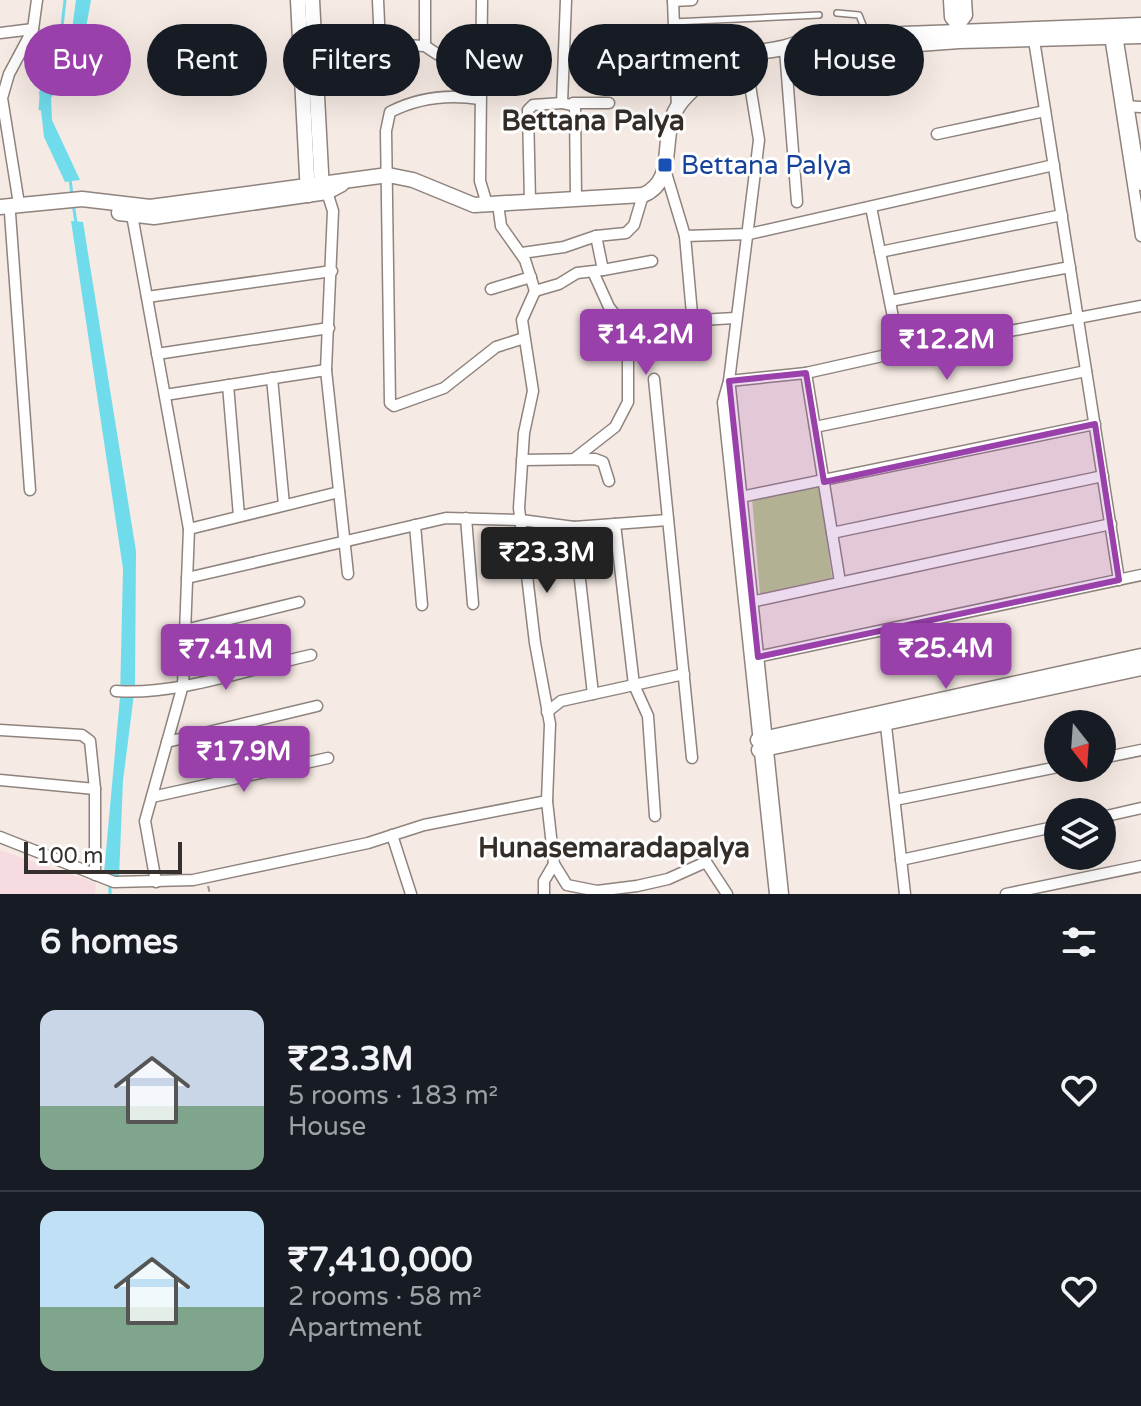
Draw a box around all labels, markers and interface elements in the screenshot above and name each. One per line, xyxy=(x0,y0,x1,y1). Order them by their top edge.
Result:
chip: Buy xyxy=(24,24,131,96)
chip: Rent xyxy=(147,24,267,96)
chip: Filters xyxy=(283,24,420,96)
chip: New xyxy=(436,24,552,96)
chip: Apartment xyxy=(568,24,768,96)
chip: House xyxy=(784,24,924,96)
district label: Bettana Palya xyxy=(501,104,685,138)
place label: Bettana Palya xyxy=(681,150,852,181)
marker: Bettana Palya xyxy=(656,156,674,174)
pin: ₹14.2M xyxy=(581,309,711,377)
pin: ₹12.2M xyxy=(882,314,1012,382)
text: ₹14.2M xyxy=(598,319,694,350)
text: ₹12.2M xyxy=(899,324,995,355)
pin: ₹23.3M xyxy=(482,527,612,595)
text: ₹23.3M xyxy=(499,537,595,568)
pin: ₹25.4M xyxy=(881,623,1011,691)
pin: ₹7.41M xyxy=(161,624,291,692)
text: ₹25.4M xyxy=(898,633,994,664)
text: ₹7.41M xyxy=(179,634,273,665)
north arrow xyxy=(1044,710,1116,782)
map controls xyxy=(1044,710,1116,870)
pin: ₹17.9M xyxy=(179,726,309,794)
text: ₹17.9M xyxy=(197,736,291,767)
button: layers xyxy=(1044,798,1116,870)
district label: Hunasemaradapalya xyxy=(478,831,750,865)
scale bar xyxy=(24,838,182,874)
text: 100 m xyxy=(36,843,103,869)
icon: filters xyxy=(1057,920,1101,964)
text: 6 homes xyxy=(40,922,178,963)
text: ₹23.3M xyxy=(288,1039,414,1080)
icon: home xyxy=(104,1042,200,1138)
icon: heart xyxy=(1057,1068,1101,1112)
text: 5 rooms · 183 m² xyxy=(288,1080,498,1111)
text: House xyxy=(288,1111,366,1142)
text: ₹7,410,000 xyxy=(288,1240,473,1281)
icon: home xyxy=(104,1243,200,1339)
icon: heart xyxy=(1057,1269,1101,1313)
text: 2 rooms · 58 m² xyxy=(288,1281,482,1312)
text: Apartment xyxy=(288,1312,422,1343)

